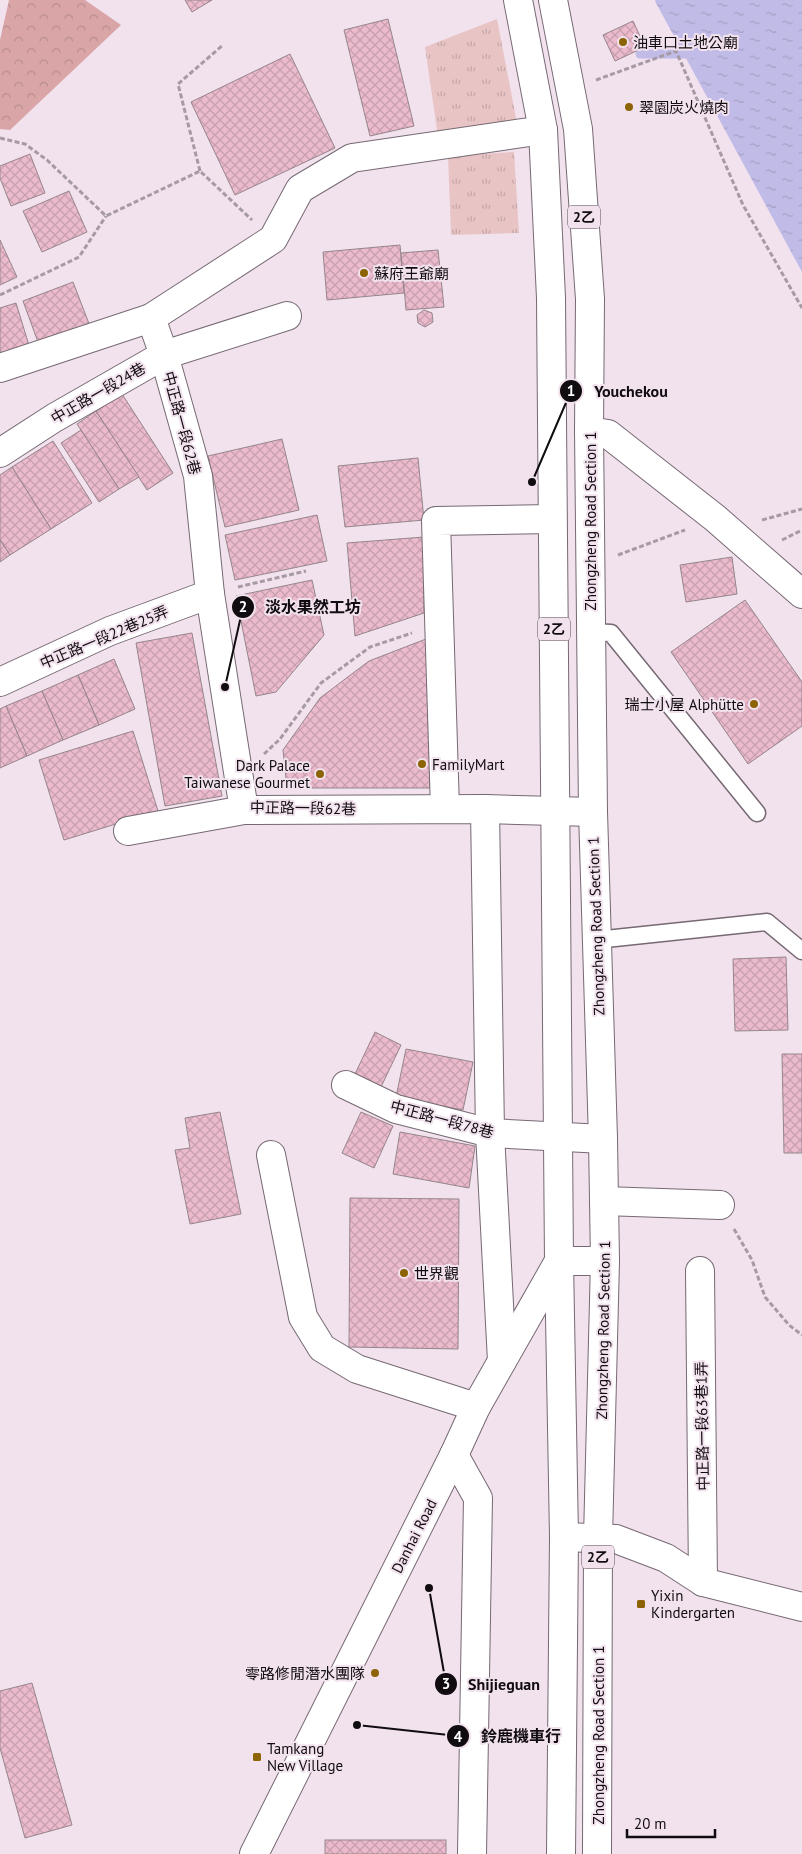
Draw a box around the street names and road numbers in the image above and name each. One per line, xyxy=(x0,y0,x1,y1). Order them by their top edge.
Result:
road number: 2乙 xyxy=(568,206,600,228)
street label: 中正路一段24巷 xyxy=(47,358,149,428)
street label: 中正路一段62巷 xyxy=(159,369,205,477)
street label: Zhongzheng Road Section 1 xyxy=(581,432,600,610)
street label: 中正路一段22巷25弄 xyxy=(37,601,171,673)
road number: 2乙 xyxy=(538,618,570,640)
street label: 中正路一段62巷 xyxy=(250,798,356,818)
street label: Zhongzheng Road Section 1 xyxy=(583,836,609,1016)
street label: 中正路一段78巷 xyxy=(388,1096,496,1142)
street label: Zhongzheng Road Section 1 xyxy=(592,1240,614,1420)
street label: 中正路一段63巷1弄 xyxy=(691,1361,713,1491)
street label: Danhai Road xyxy=(387,1496,441,1576)
road number: 2乙 xyxy=(582,1545,614,1568)
street label: Zhongzheng Road Section 1 xyxy=(589,1646,608,1824)

